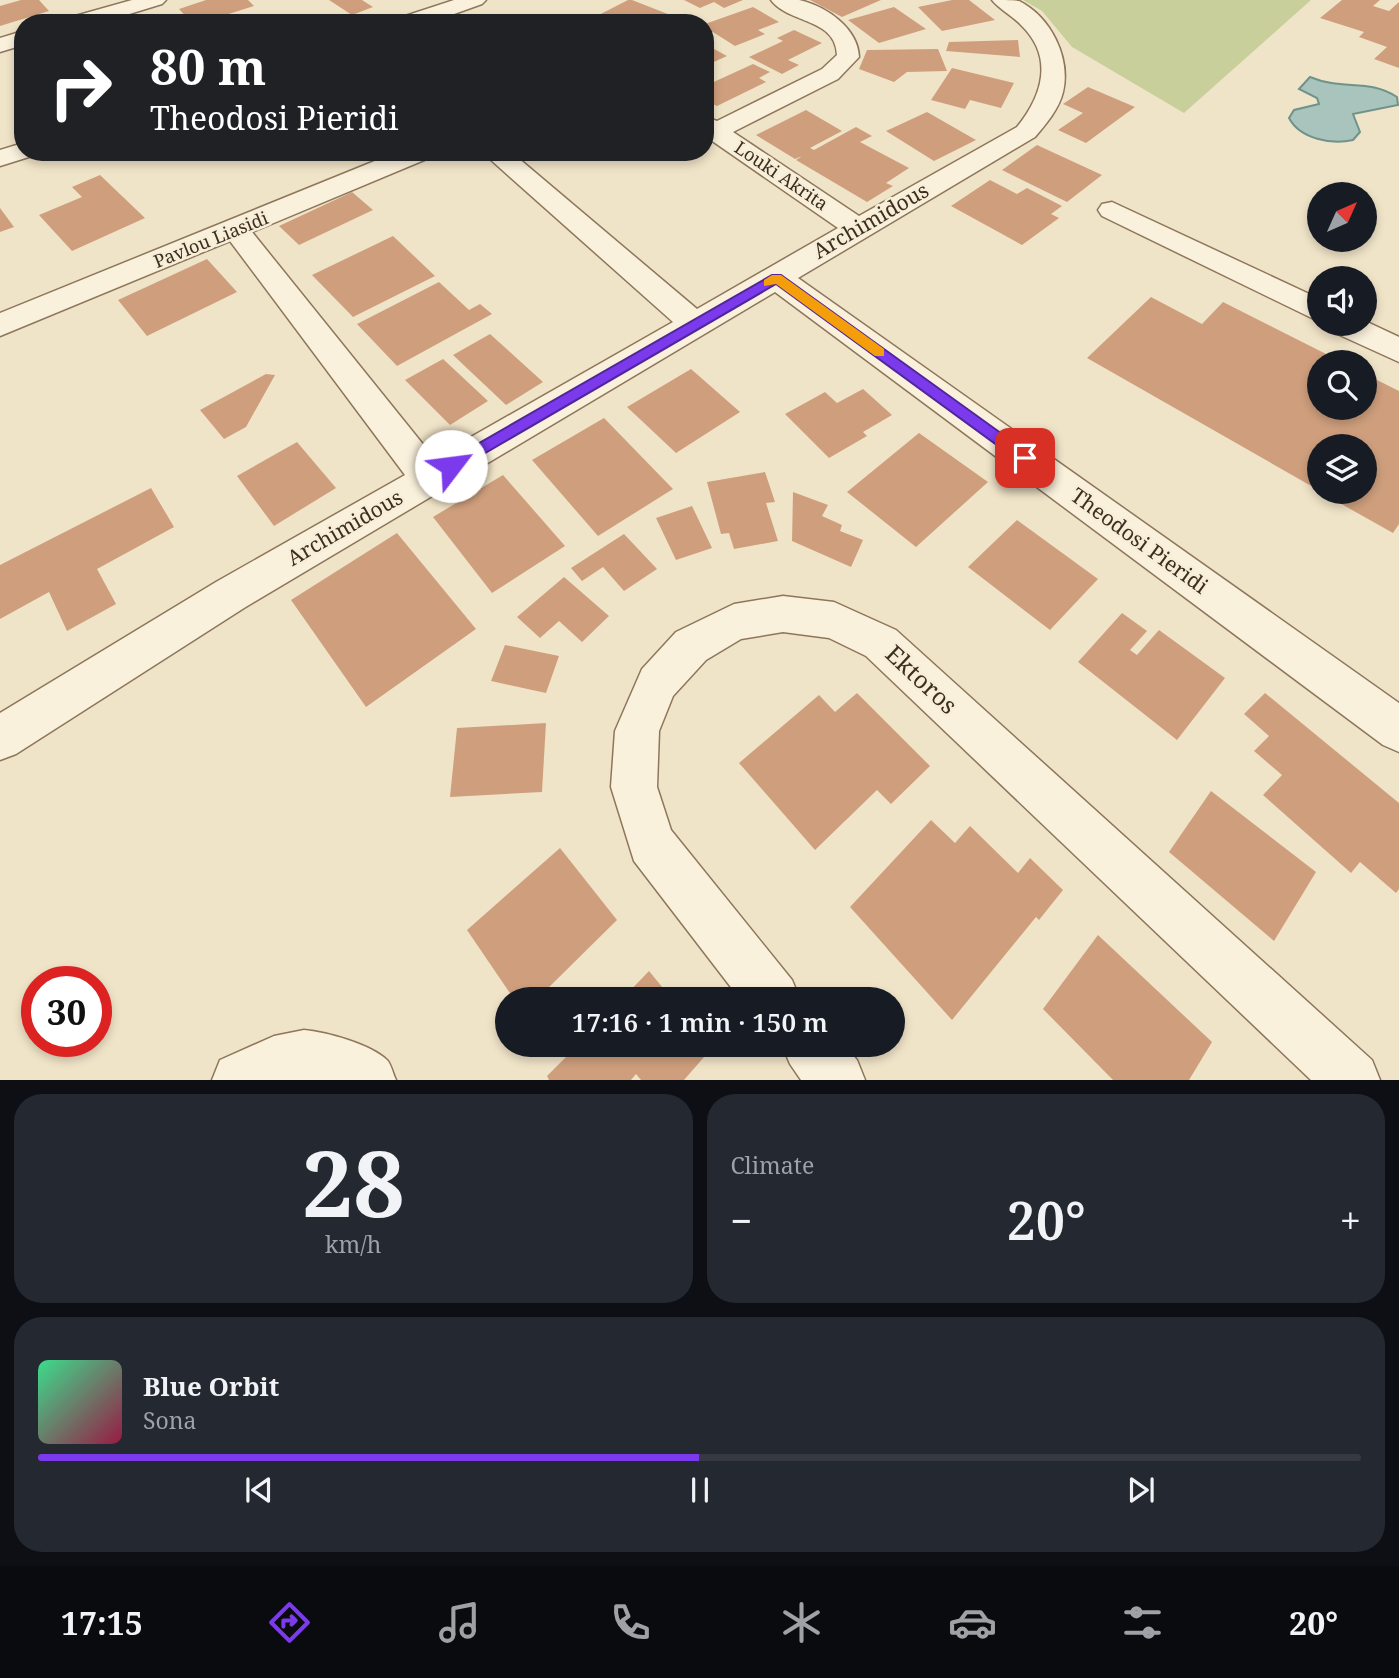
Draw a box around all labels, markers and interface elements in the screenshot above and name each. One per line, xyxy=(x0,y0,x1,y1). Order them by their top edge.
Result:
text: 80 m xyxy=(150,33,266,99)
icon: right xyxy=(35,42,126,133)
text: Theodosi Pieridi xyxy=(150,96,399,139)
street label: Louki Akrita xyxy=(730,135,833,215)
street label: Archimidous xyxy=(807,176,934,265)
north arrow xyxy=(1307,182,1377,252)
map controls xyxy=(1307,182,1377,504)
street label: Pavlou Liasidi xyxy=(150,205,272,273)
button: sound xyxy=(1307,266,1377,336)
button: search xyxy=(1307,350,1377,420)
pin xyxy=(995,428,1055,488)
position arrow xyxy=(414,429,488,503)
button: layers xyxy=(1307,434,1377,504)
icon: arrive xyxy=(1006,439,1044,477)
street label: Theodosi Pieridi xyxy=(1065,481,1214,600)
street label: Archimidous xyxy=(281,483,408,572)
street label: Ektoros xyxy=(879,637,965,721)
speed limit sign: 30 xyxy=(21,966,112,1057)
text: 17:16 · 1 min · 150 m xyxy=(572,1004,828,1040)
text: 28 xyxy=(302,1120,405,1244)
text: Climate xyxy=(731,1149,814,1181)
text: 20° xyxy=(1006,1184,1086,1255)
text: − xyxy=(731,1194,753,1246)
text: + xyxy=(1340,1194,1361,1246)
text: km/h xyxy=(325,1228,381,1260)
text: Blue Orbit xyxy=(143,1368,279,1404)
text: Sona xyxy=(143,1404,197,1436)
icon: previous xyxy=(240,1471,278,1509)
icon: pause xyxy=(681,1471,719,1509)
icon: next xyxy=(1122,1471,1160,1509)
icon: directions xyxy=(265,1598,314,1647)
icon: music xyxy=(435,1598,484,1647)
icon: phone xyxy=(606,1598,655,1647)
icon: climate xyxy=(777,1598,826,1647)
icon: car xyxy=(948,1598,997,1647)
icon: filters xyxy=(1118,1598,1167,1647)
text: 17:15 xyxy=(61,1601,143,1644)
text: 20° xyxy=(1289,1601,1338,1644)

